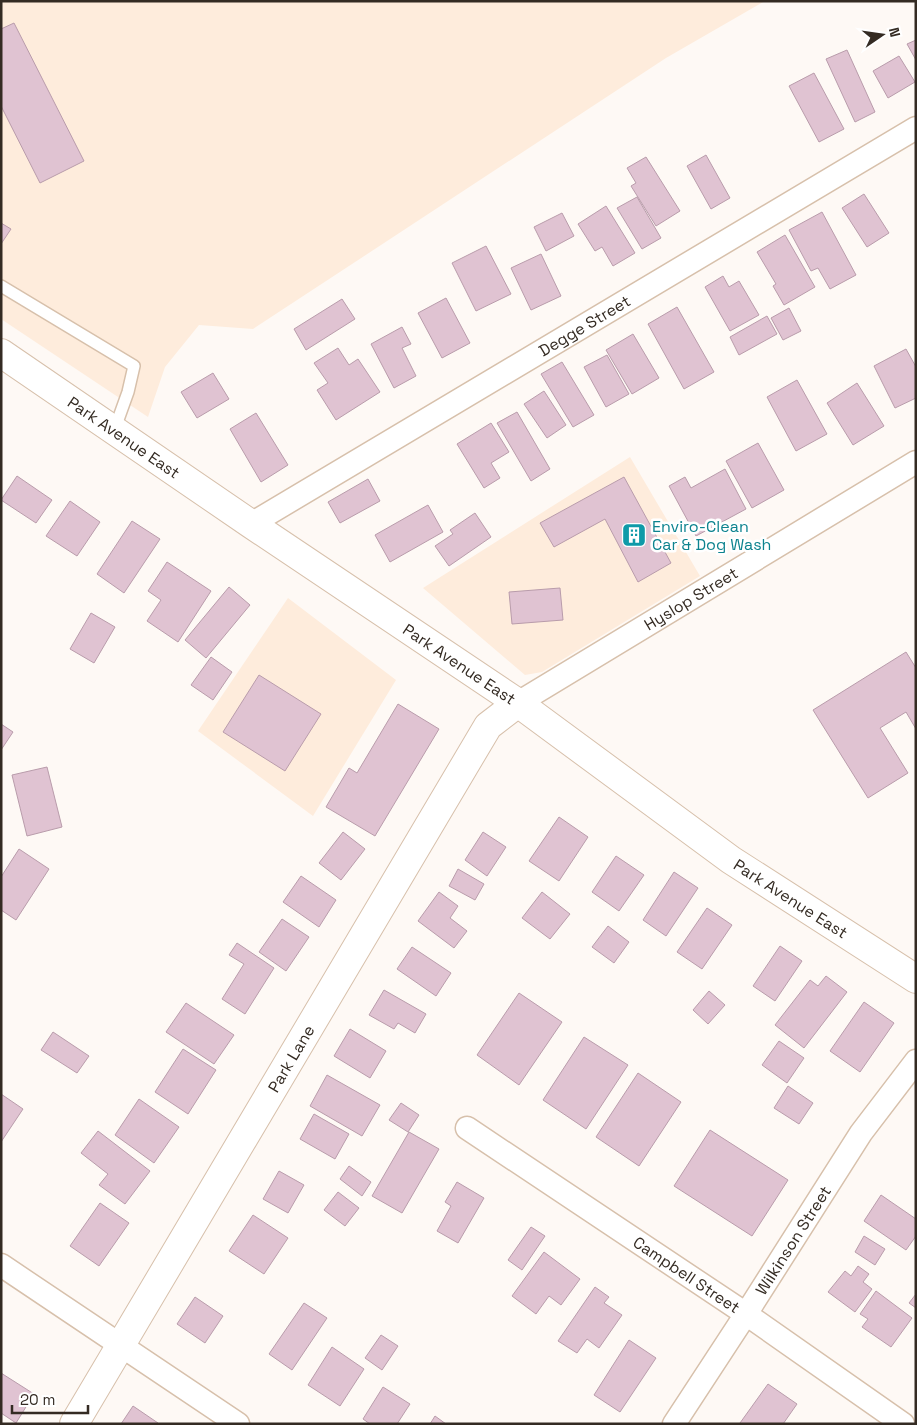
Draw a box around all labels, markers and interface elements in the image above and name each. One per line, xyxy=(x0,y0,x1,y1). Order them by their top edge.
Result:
north arrow xyxy=(857,10,907,60)
text: N xyxy=(885,25,904,39)
street label: Degge Street xyxy=(535,290,634,361)
street label: Park Avenue East xyxy=(64,391,184,483)
place label: Enviro-Clean Car & Dog Wash xyxy=(652,516,771,555)
building icon: Enviro-Clean Car & Dog Wash xyxy=(621,522,647,548)
street label: Hyslop Street xyxy=(640,562,742,635)
street label: Park Avenue East xyxy=(399,618,520,709)
street label: Park Avenue East xyxy=(730,854,852,943)
street label: Park Lane xyxy=(263,1021,319,1096)
street label: Wilkinson Street xyxy=(750,1182,835,1299)
street label: Campbell Street xyxy=(629,1231,744,1318)
scale bar xyxy=(12,1382,89,1414)
text: 20 m xyxy=(20,1390,55,1409)

